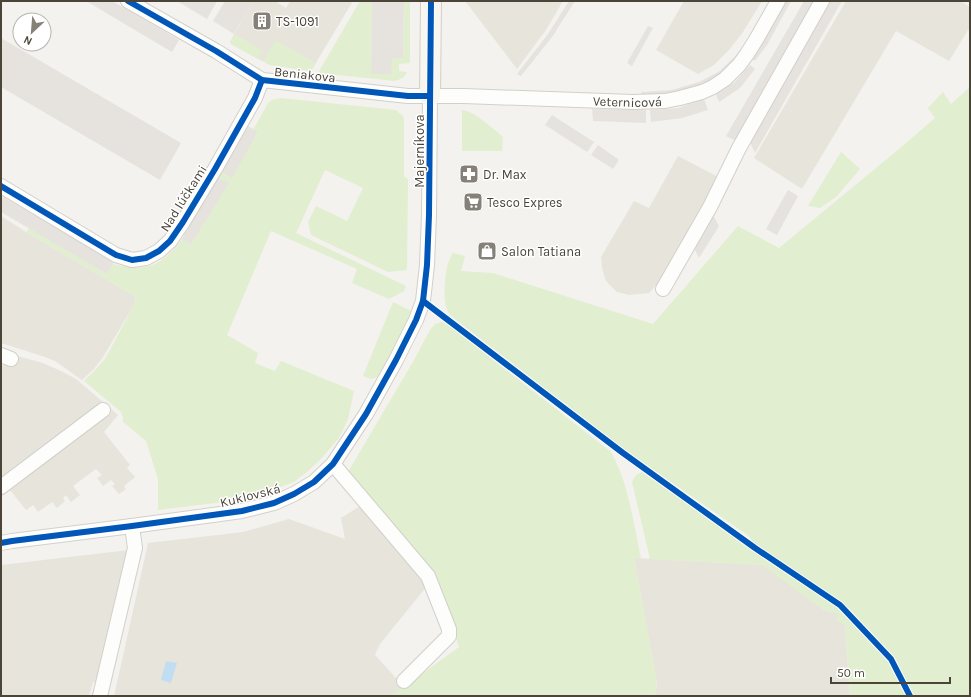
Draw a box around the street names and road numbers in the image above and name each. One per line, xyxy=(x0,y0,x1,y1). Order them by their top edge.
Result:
street label: Beniakova xyxy=(273,64,336,85)
street label: Veternicová xyxy=(593,94,662,110)
street label: Majerníkova xyxy=(412,114,427,188)
street label: Nad lúčkami xyxy=(157,162,210,234)
street label: Kuklovská xyxy=(218,481,282,510)

